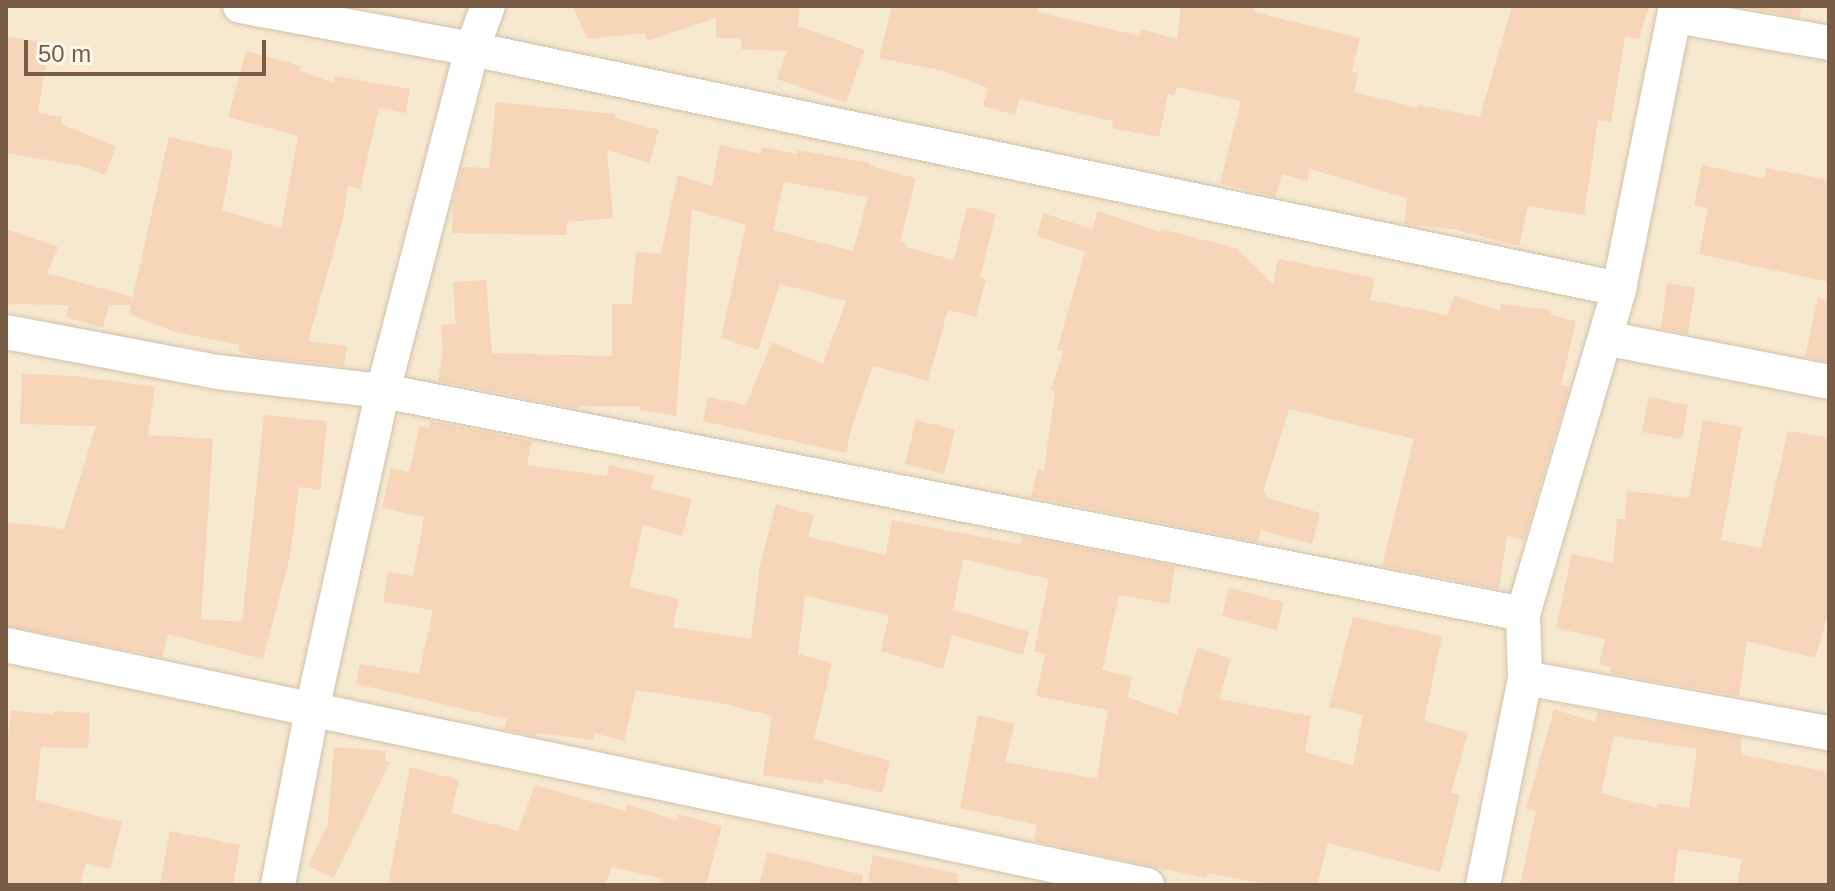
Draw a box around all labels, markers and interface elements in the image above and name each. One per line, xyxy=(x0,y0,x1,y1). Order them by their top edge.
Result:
scale bar xyxy=(28,24,270,74)
text: 50 m xyxy=(38,40,91,67)

